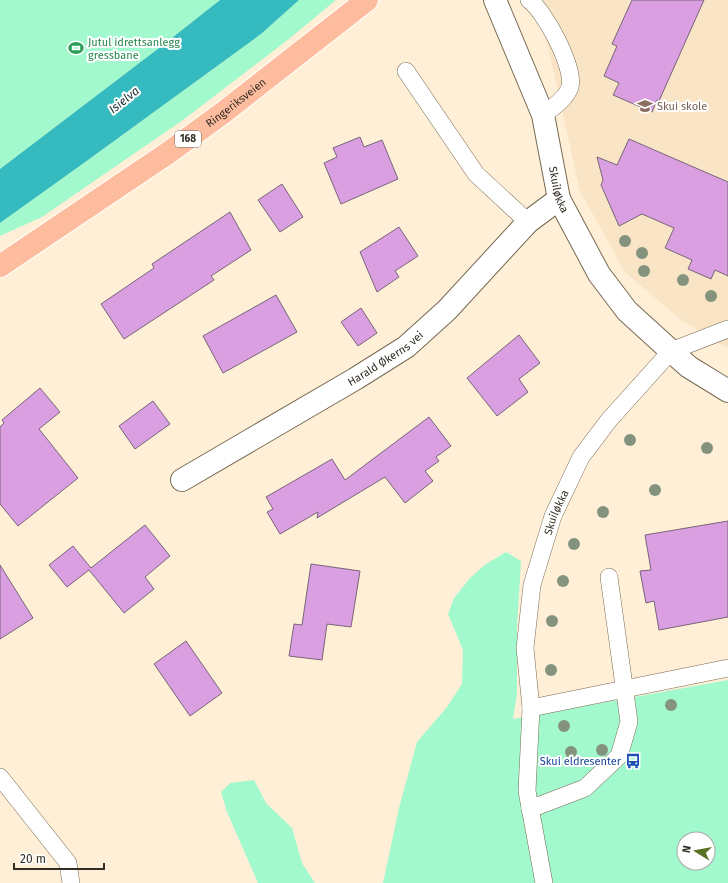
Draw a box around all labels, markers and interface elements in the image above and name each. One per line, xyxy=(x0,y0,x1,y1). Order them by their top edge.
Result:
place label: Jutul idrettsanlegg gressbane xyxy=(88,36,180,62)
sports icon: Jutul idrettsanlegg gressbane xyxy=(67,39,85,57)
street label: Ringeriksveien xyxy=(203,75,268,130)
water label: Isielva xyxy=(106,84,142,116)
school or university icon: Skui skole xyxy=(636,97,654,115)
place label: Skui skole xyxy=(657,100,707,113)
road number: 168 xyxy=(175,131,201,147)
street label: Skuiløkka xyxy=(546,165,572,215)
street label: Harald Økerns vei xyxy=(345,328,426,388)
street label: Skuiløkka xyxy=(541,488,571,536)
bus stop icon: Skui eldresenter xyxy=(624,752,642,770)
place label: Skui eldresenter xyxy=(540,755,622,768)
north arrow xyxy=(676,831,716,871)
text: N xyxy=(680,844,694,854)
scale bar xyxy=(14,845,104,871)
text: 20 m xyxy=(20,852,46,866)

